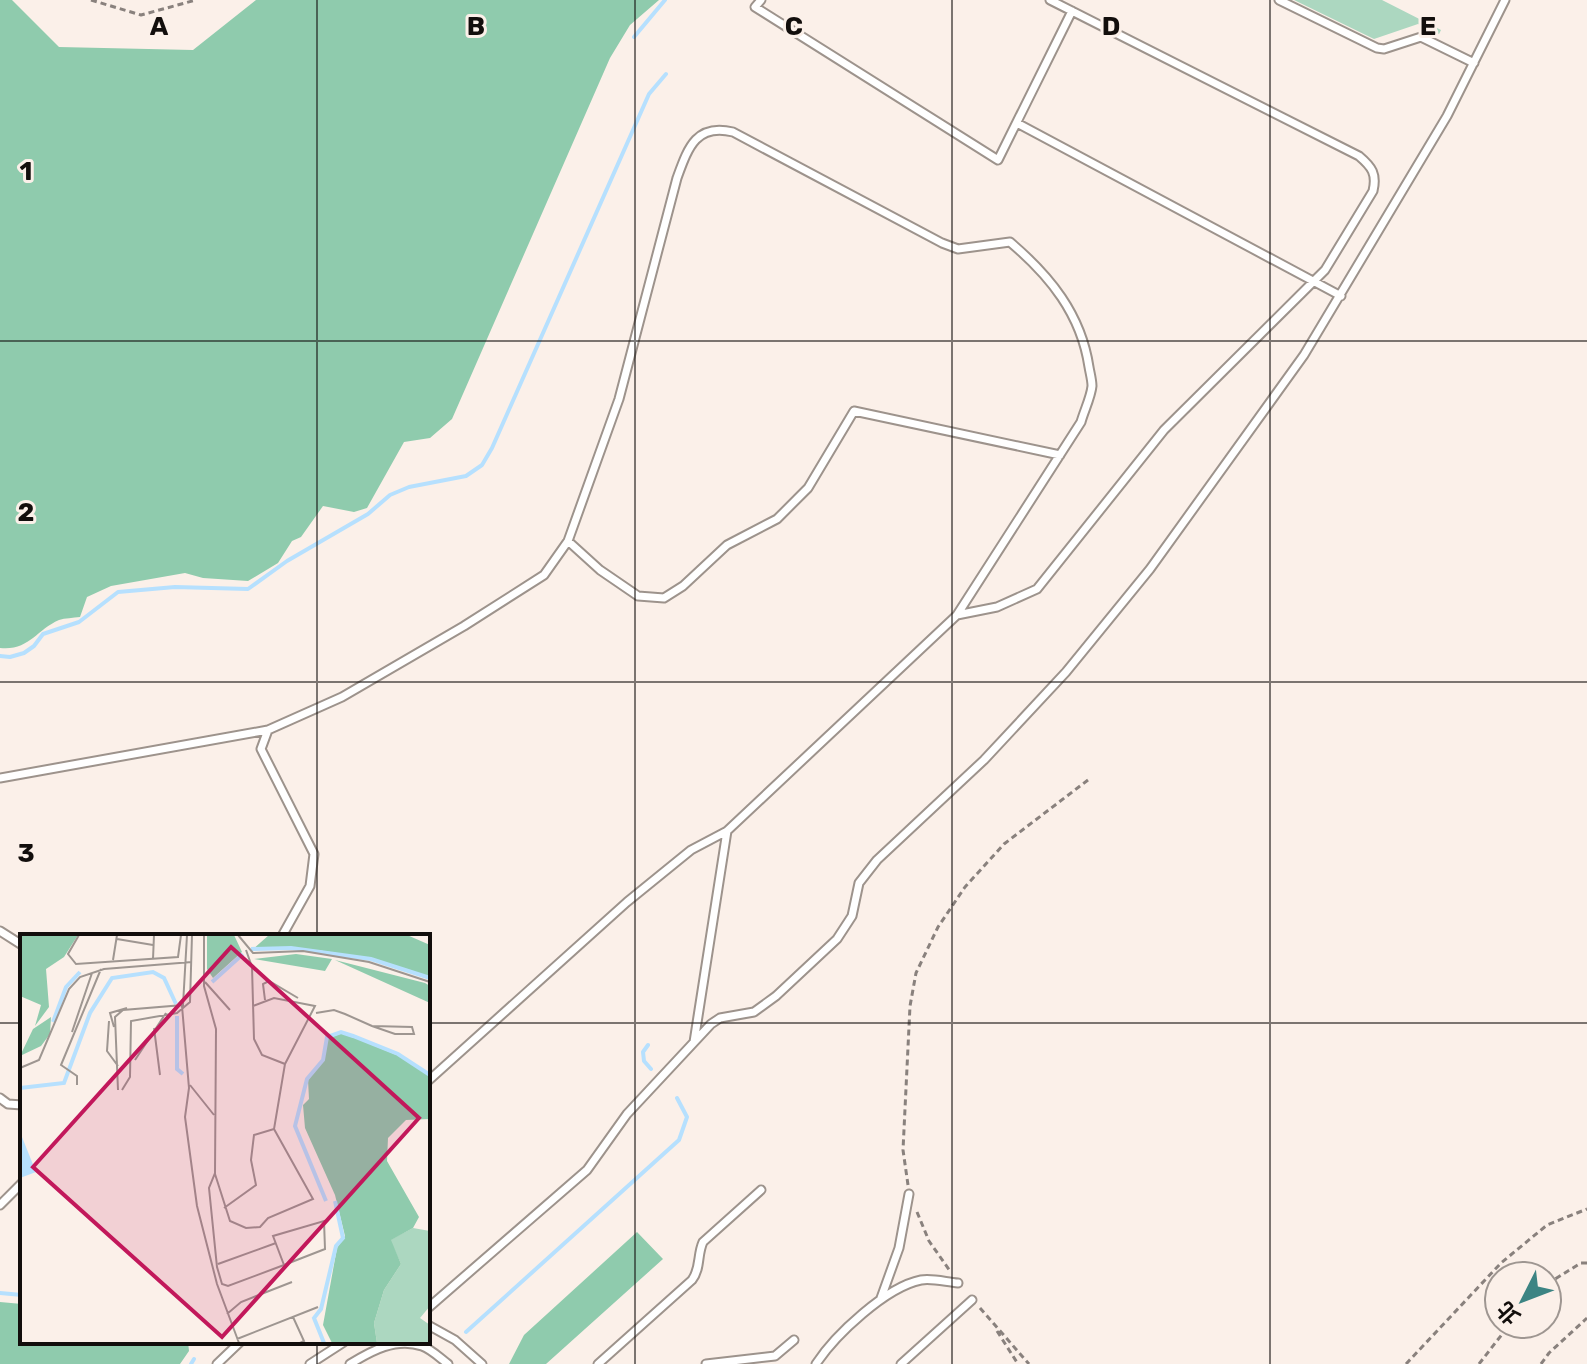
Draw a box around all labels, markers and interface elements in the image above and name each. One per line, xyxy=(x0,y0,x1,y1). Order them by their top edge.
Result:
text: A xyxy=(150,11,169,42)
text: B xyxy=(467,11,485,42)
text: C xyxy=(785,11,803,42)
text: D xyxy=(1102,11,1120,42)
text: E xyxy=(1420,11,1436,42)
text: 1 xyxy=(20,156,32,187)
text: 2 xyxy=(18,497,34,528)
text: 3 xyxy=(17,838,35,869)
inset map xyxy=(20,934,430,1344)
north arrow xyxy=(1483,1260,1563,1340)
text: 北 xyxy=(1491,1296,1526,1330)

